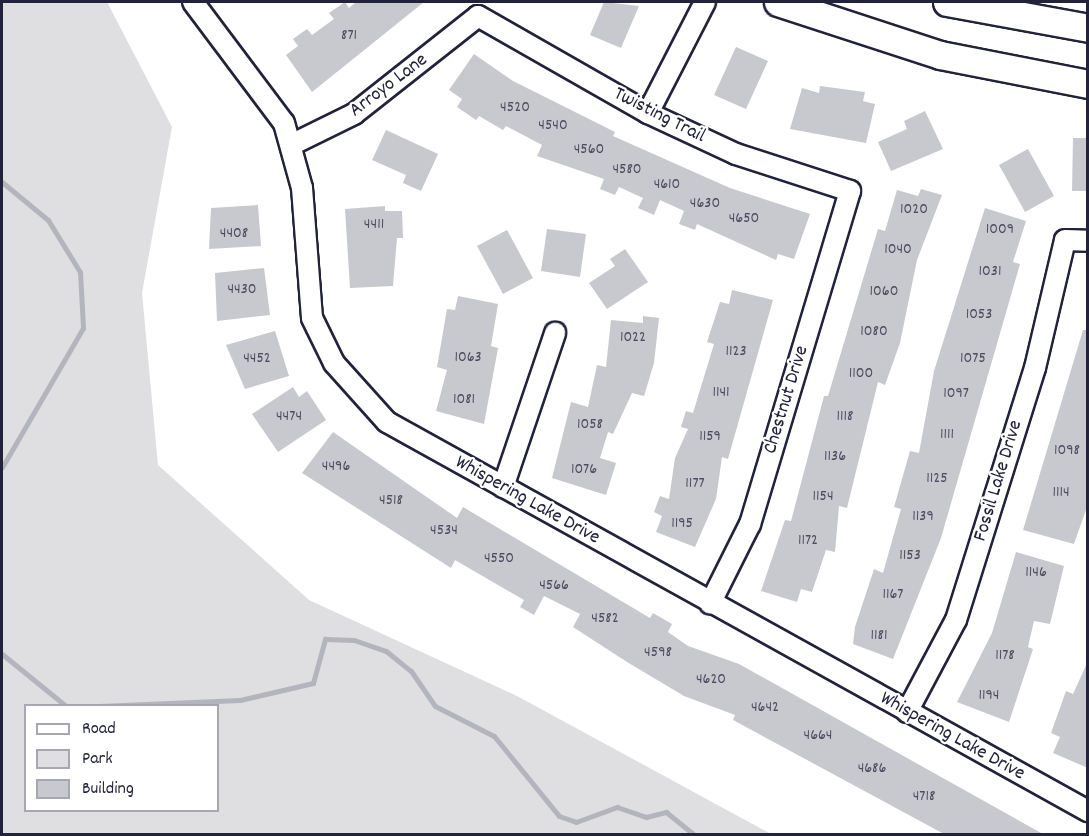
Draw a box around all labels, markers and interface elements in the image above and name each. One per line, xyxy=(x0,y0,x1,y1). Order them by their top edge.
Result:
house number: 871 xyxy=(341,26,357,46)
street label: Arroyo Lane xyxy=(345,49,433,123)
street label: Twisting Trail xyxy=(609,83,709,149)
house number: 4520 xyxy=(500,98,530,118)
house number: 4540 xyxy=(538,116,568,136)
house number: 4560 xyxy=(574,140,604,160)
house number: 4580 xyxy=(612,160,642,180)
house number: 4610 xyxy=(654,175,680,195)
house number: 4630 xyxy=(690,194,720,214)
house number: 1020 xyxy=(900,200,928,220)
house number: 4650 xyxy=(729,209,759,229)
house number: 4411 xyxy=(364,215,384,235)
house number: 1009 xyxy=(986,220,1014,240)
house number: 4408 xyxy=(220,224,248,244)
house number: 1040 xyxy=(884,240,912,260)
house number: 1031 xyxy=(979,262,1001,282)
house number: 4430 xyxy=(227,280,257,300)
house number: 1060 xyxy=(870,282,898,302)
house number: 1053 xyxy=(966,305,992,325)
house number: 1080 xyxy=(860,322,888,342)
house number: 1022 xyxy=(620,328,646,348)
house number: 1123 xyxy=(725,342,747,362)
street label: Chestnut Drive xyxy=(759,343,815,457)
house number: 1063 xyxy=(454,348,482,368)
house number: 4452 xyxy=(243,349,271,369)
house number: 1075 xyxy=(960,349,986,369)
house number: 1100 xyxy=(849,364,873,384)
house number: 1141 xyxy=(712,383,730,403)
house number: 1097 xyxy=(943,384,969,404)
house number: 1081 xyxy=(453,390,475,410)
house number: 4474 xyxy=(276,407,302,427)
house number: 1118 xyxy=(837,407,853,427)
house number: 1058 xyxy=(577,415,603,435)
street label: Fossil Lake Drive xyxy=(969,418,1029,544)
house number: 1111 xyxy=(940,425,954,445)
house number: 1159 xyxy=(699,427,721,447)
house number: 1098 xyxy=(1054,441,1080,461)
house number: 1136 xyxy=(824,447,846,467)
street label: Whispering Lake Drive xyxy=(450,451,604,551)
house number: 4496 xyxy=(322,457,350,477)
house number: 1076 xyxy=(571,460,597,480)
house number: 1125 xyxy=(926,469,948,489)
house number: 1177 xyxy=(685,474,705,494)
house number: 1114 xyxy=(1052,483,1070,503)
house number: 1154 xyxy=(812,487,834,507)
house number: 4518 xyxy=(379,491,403,511)
house number: 1139 xyxy=(912,507,934,527)
house number: 1195 xyxy=(671,514,693,534)
house number: 4534 xyxy=(430,521,458,541)
house number: 1172 xyxy=(798,531,818,551)
house number: 1153 xyxy=(899,546,921,566)
house number: 4550 xyxy=(484,549,514,569)
house number: 1146 xyxy=(1025,563,1047,583)
house number: 4566 xyxy=(539,576,569,596)
house number: 1167 xyxy=(883,585,903,605)
house number: 4582 xyxy=(591,609,619,629)
house number: 1181 xyxy=(871,626,887,646)
house number: 4598 xyxy=(644,643,672,663)
house number: 1178 xyxy=(995,646,1015,666)
house number: 4620 xyxy=(696,670,726,690)
house number: 1194 xyxy=(979,686,999,706)
street label: Whispering Lake Drive xyxy=(875,687,1029,787)
house number: 4642 xyxy=(751,698,779,718)
legend xyxy=(24,704,219,812)
text: Road xyxy=(82,717,116,742)
house number: 4664 xyxy=(804,726,832,746)
text: Park xyxy=(82,747,113,772)
house number: 4686 xyxy=(858,759,886,779)
text: Building xyxy=(82,777,134,802)
house number: 4718 xyxy=(913,787,935,807)

